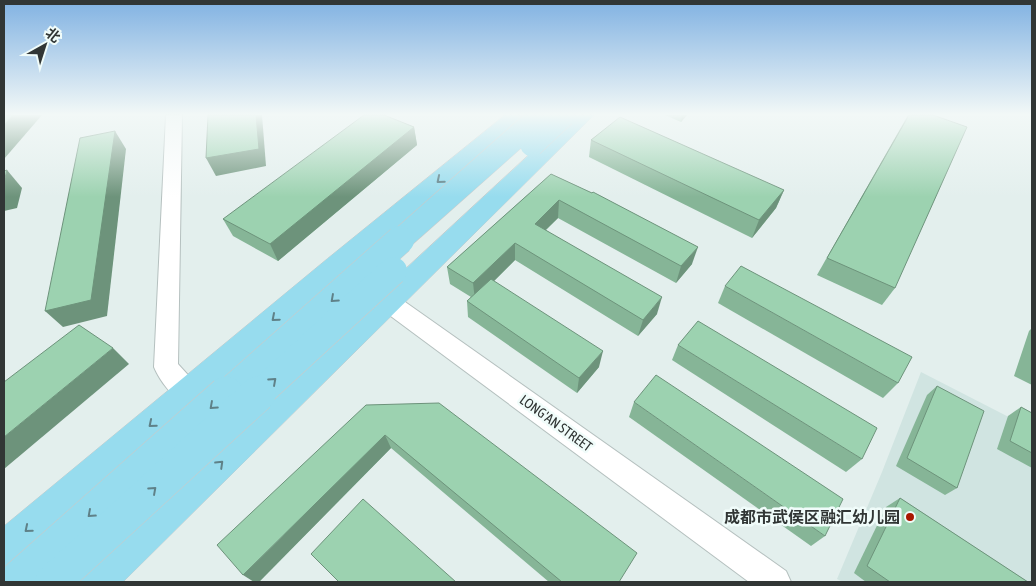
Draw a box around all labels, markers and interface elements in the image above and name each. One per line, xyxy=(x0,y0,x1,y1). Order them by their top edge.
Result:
north arrow xyxy=(20,20,70,70)
text: 北 xyxy=(43,24,64,46)
one-way arrow xyxy=(436,174,445,183)
one-way arrow xyxy=(331,293,340,302)
one-way arrow xyxy=(272,313,281,321)
one-way arrow xyxy=(268,378,277,387)
street label: LONG'AN STREET xyxy=(517,391,595,455)
one-way arrow xyxy=(209,400,218,409)
one-way arrow xyxy=(148,418,157,427)
one-way arrow xyxy=(214,461,223,470)
one-way arrow xyxy=(148,487,157,496)
one-way arrow xyxy=(88,508,97,517)
place label: 成都市武侯区融汇幼儿园 xyxy=(724,508,900,526)
marker: 成都市武侯区融汇幼儿园 xyxy=(904,511,916,523)
one-way arrow xyxy=(25,523,34,532)

